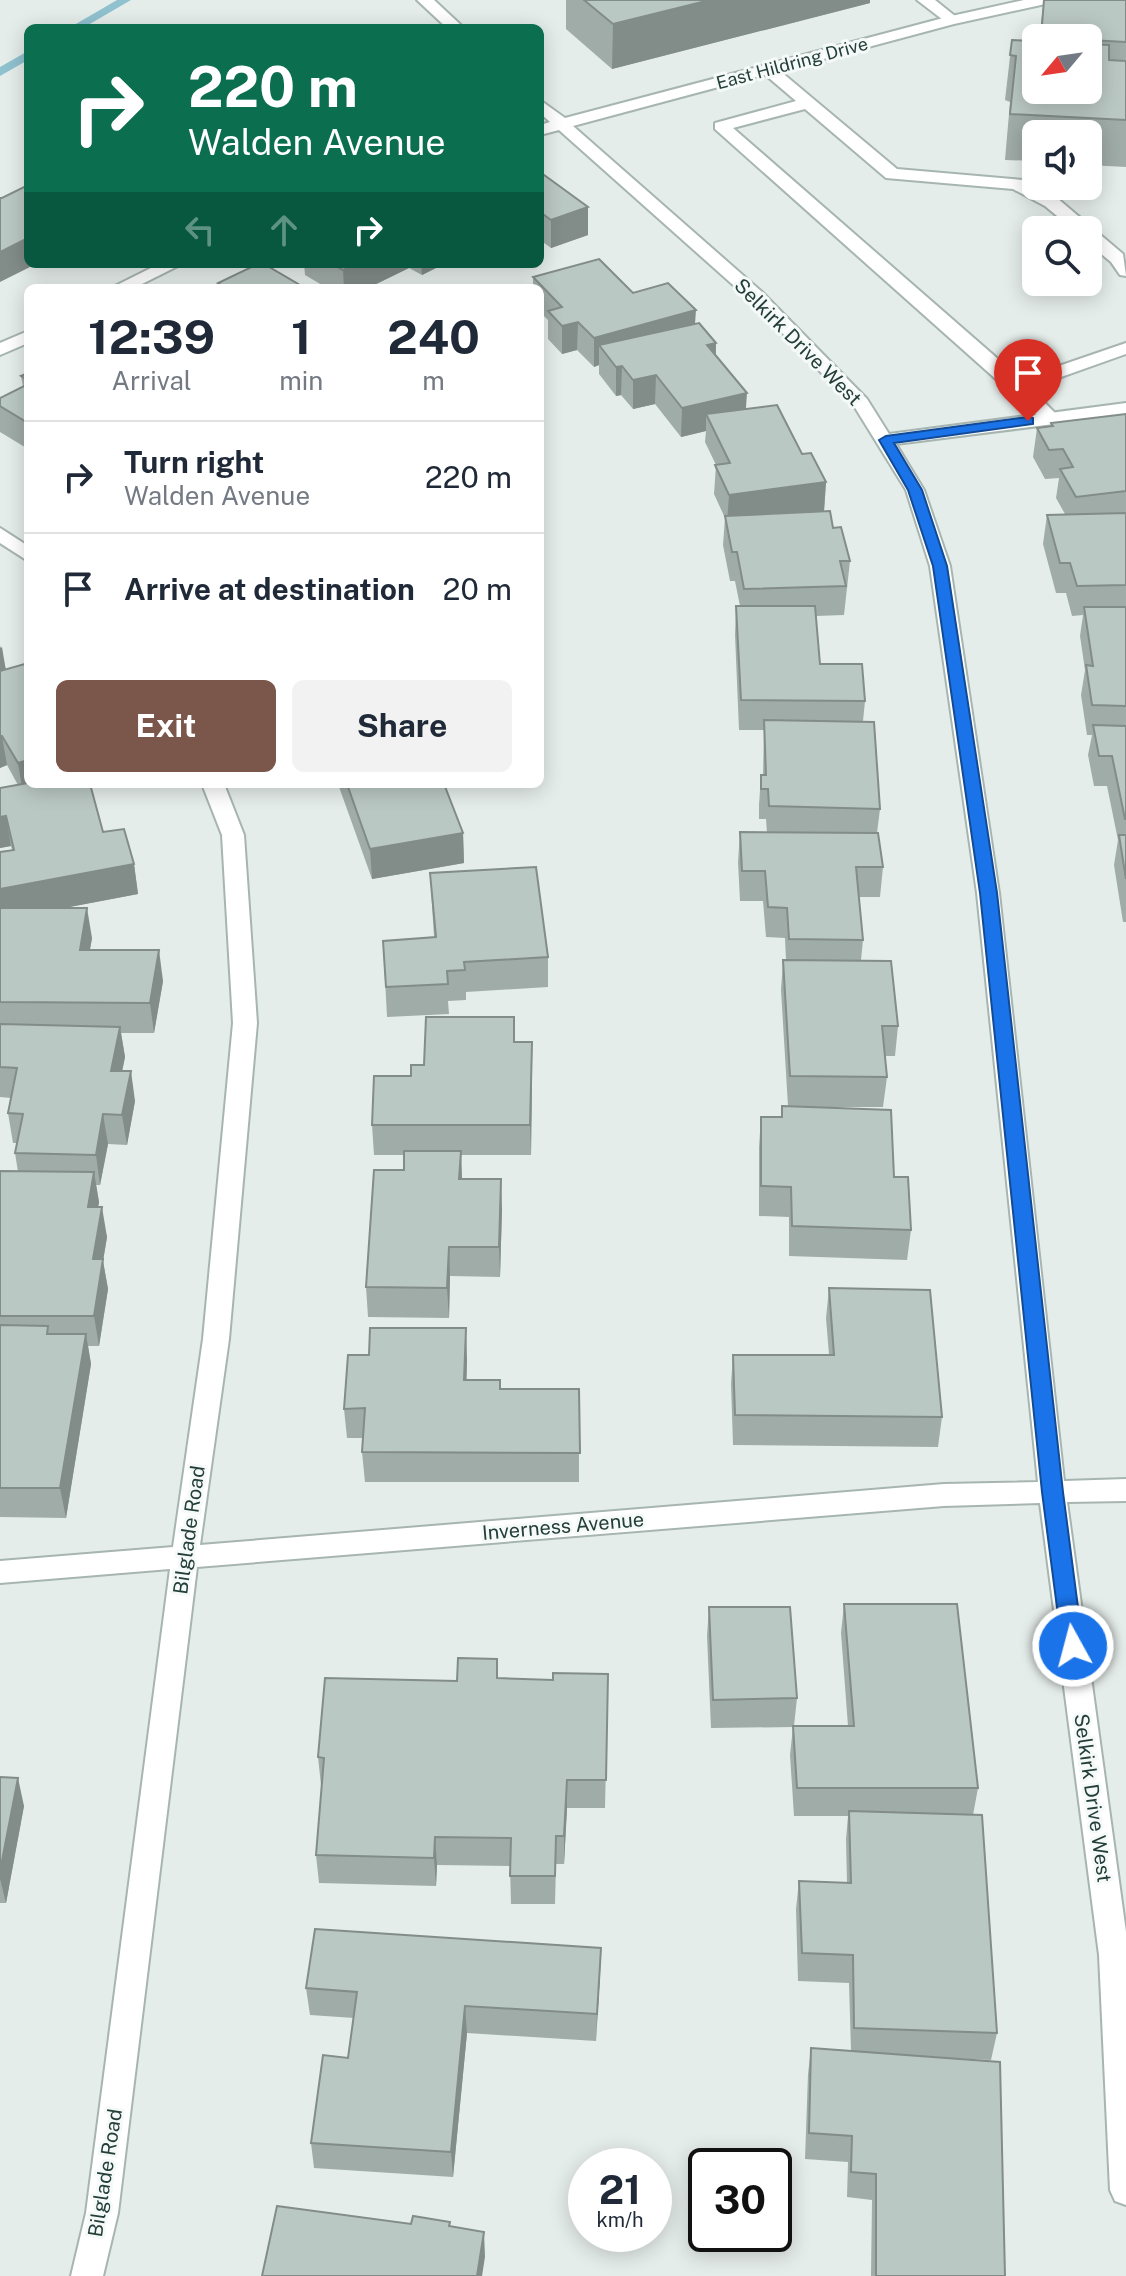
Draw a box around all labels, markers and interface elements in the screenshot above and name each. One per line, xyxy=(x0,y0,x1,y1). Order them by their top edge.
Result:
north arrow xyxy=(1022,24,1102,104)
map controls xyxy=(1022,24,1102,296)
street label: East Hildring Drive xyxy=(714,33,870,93)
text: 220 m xyxy=(188,54,358,120)
icon: right xyxy=(56,56,160,160)
button: sound xyxy=(1022,120,1102,200)
text: Walden Avenue xyxy=(188,121,446,163)
icon: left xyxy=(178,208,222,252)
icon: ahead xyxy=(262,208,306,252)
icon: right xyxy=(346,208,390,252)
button: search xyxy=(1022,216,1102,296)
street label: Selkirk Drive West xyxy=(729,273,867,411)
text: 12:39 xyxy=(88,308,215,365)
text: 1 xyxy=(291,308,311,365)
text: 240 xyxy=(387,308,480,365)
pin xyxy=(994,339,1062,421)
icon: arrive xyxy=(1006,351,1050,395)
text: Arrival xyxy=(111,365,192,396)
text: min xyxy=(279,365,323,396)
text: m xyxy=(422,365,445,396)
text: Turn right xyxy=(124,444,264,480)
icon: right xyxy=(56,455,100,499)
text: 220 m xyxy=(425,459,512,495)
text: Walden Avenue xyxy=(124,480,310,511)
icon: arrive xyxy=(56,567,100,611)
text: Arrive at destination xyxy=(124,571,415,607)
text: 20 m xyxy=(443,571,512,607)
button: Exit xyxy=(56,680,276,772)
button: Share xyxy=(292,680,512,772)
street label: Bilglade Road xyxy=(168,1464,210,1596)
street label: Inverness Avenue xyxy=(481,1507,645,1545)
position arrow xyxy=(1031,1604,1115,1688)
street label: Selkirk Drive West xyxy=(1069,1712,1117,1884)
street label: Bilglade Road xyxy=(83,2107,127,2239)
speed limit sign: 30 xyxy=(688,2148,792,2252)
text: 21 xyxy=(599,2166,641,2213)
text: km/h xyxy=(596,2208,644,2232)

